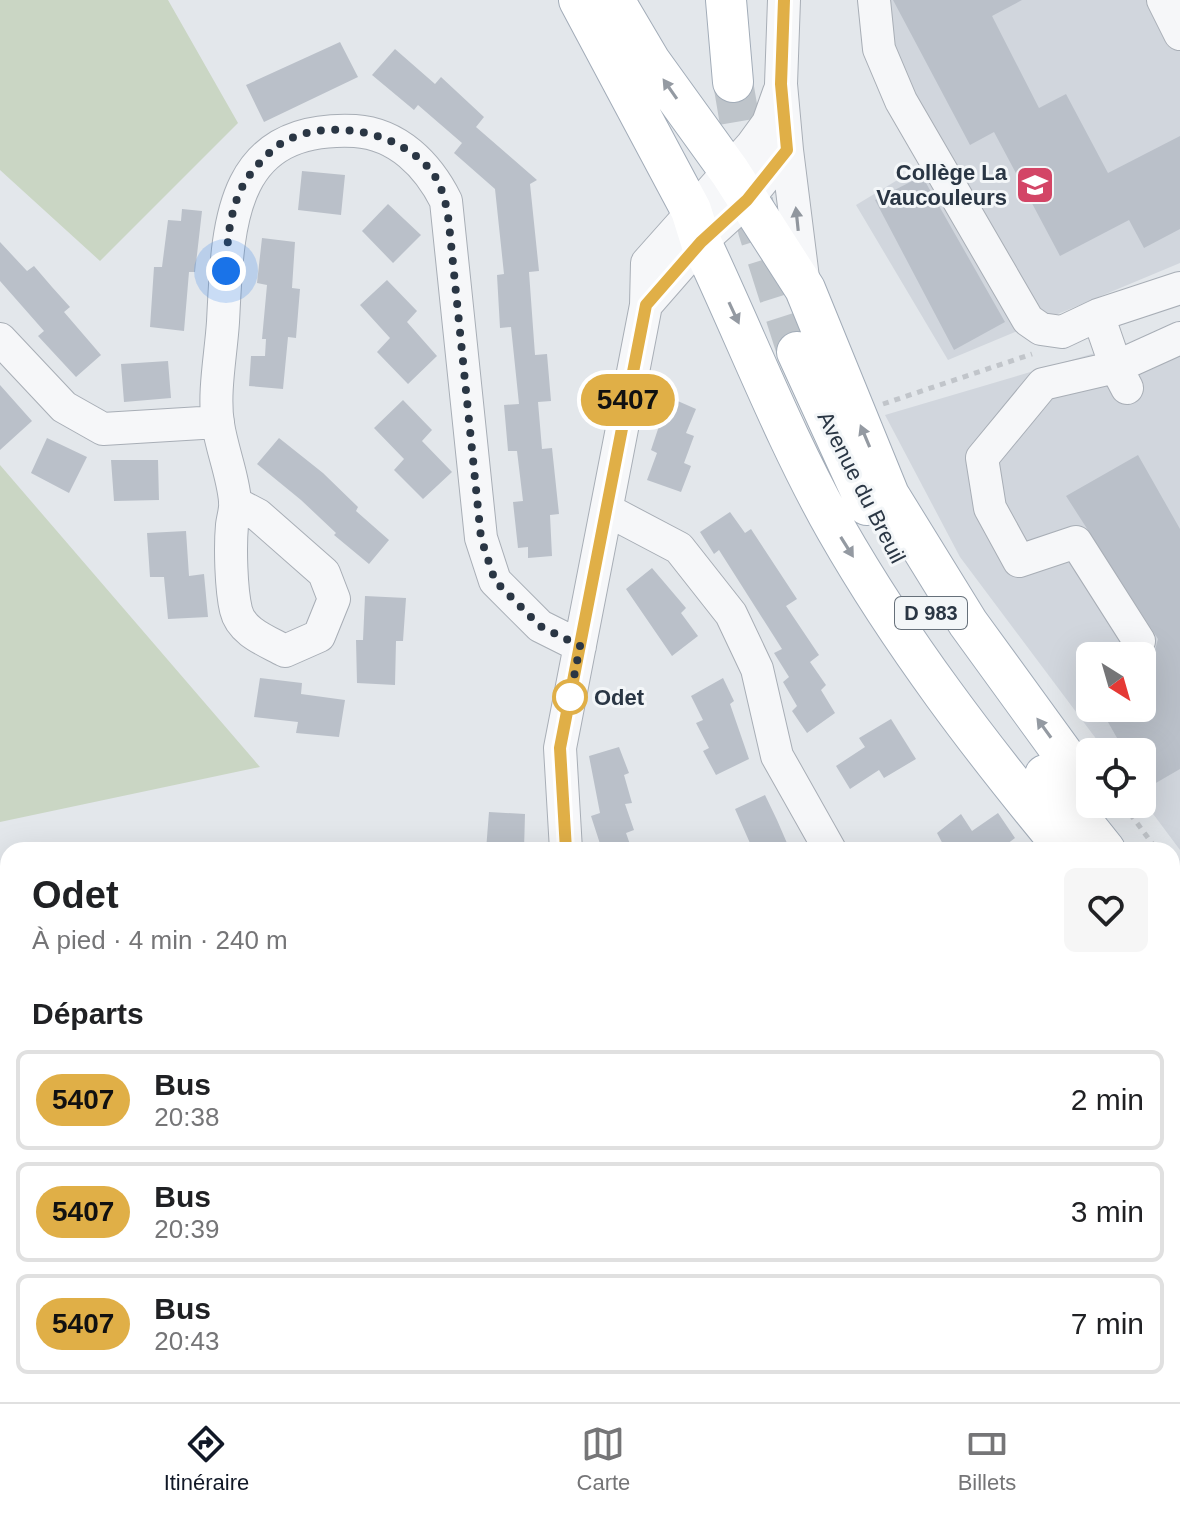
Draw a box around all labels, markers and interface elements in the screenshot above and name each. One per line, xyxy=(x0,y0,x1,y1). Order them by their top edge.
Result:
one-way arrow xyxy=(662,78,678,100)
place label: Collège La Vaucouleurs xyxy=(876,160,1008,210)
school or university icon: Collège La Vaucouleurs xyxy=(1014,164,1056,206)
one-way arrow xyxy=(791,206,804,231)
your location xyxy=(206,251,246,291)
one-way arrow xyxy=(727,301,741,325)
line badge: 5407 xyxy=(572,374,684,426)
text: 5407 xyxy=(597,384,659,415)
street label: Avenue du Breuil xyxy=(812,407,911,567)
one-way arrow xyxy=(858,424,871,448)
one-way arrow xyxy=(840,536,854,558)
road number: D 983 xyxy=(895,597,967,629)
north arrow xyxy=(1076,642,1156,722)
map controls xyxy=(1076,642,1156,818)
marker: Odet xyxy=(553,680,587,714)
place label: Odet xyxy=(594,685,645,710)
one-way arrow xyxy=(1037,718,1052,739)
button: locate xyxy=(1076,738,1156,818)
button: heart xyxy=(1064,868,1148,952)
text: Odet xyxy=(32,874,119,916)
text: À pied · 4 min · 240 m xyxy=(32,925,288,955)
text: Départs xyxy=(32,997,144,1030)
text: Bus xyxy=(154,1068,211,1101)
text: 2 min xyxy=(1071,1083,1144,1116)
text: 5407 xyxy=(52,1084,114,1115)
text: 20:38 xyxy=(154,1102,219,1132)
text: Bus xyxy=(154,1180,211,1213)
text: 3 min xyxy=(1071,1195,1144,1228)
text: 5407 xyxy=(52,1196,114,1227)
text: 20:39 xyxy=(154,1214,219,1244)
text: Bus xyxy=(154,1292,211,1325)
text: 7 min xyxy=(1071,1307,1144,1340)
text: 5407 xyxy=(52,1308,114,1339)
text: 20:43 xyxy=(154,1326,219,1356)
tab: Itinéraire xyxy=(164,1422,249,1496)
tab: Carte xyxy=(577,1422,630,1496)
tab: Billets xyxy=(958,1422,1016,1496)

